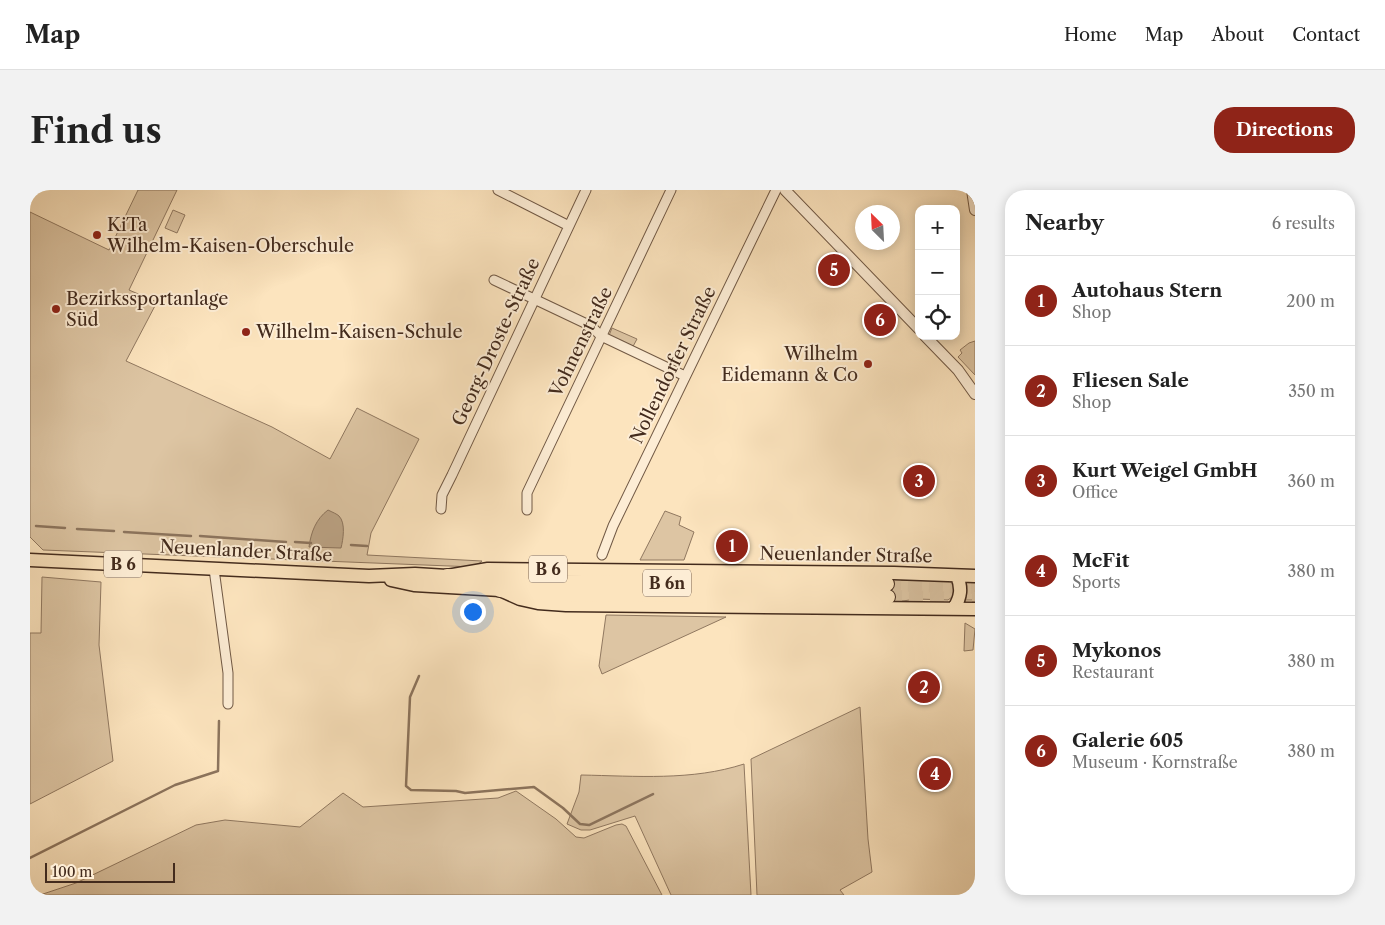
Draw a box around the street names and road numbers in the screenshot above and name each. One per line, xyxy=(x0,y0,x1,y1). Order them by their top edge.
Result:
street label: Georg-Droste-Straße xyxy=(447,255,545,429)
street label: Vohnenstraße xyxy=(544,283,617,402)
street label: Nollendorfer Straße xyxy=(625,283,721,447)
street label: Neuenlander Straße xyxy=(159,535,333,567)
street label: Neuenlander Straße xyxy=(759,542,933,568)
road number: B 6 xyxy=(104,550,142,578)
road number: B 6 xyxy=(529,556,567,582)
road number: B 6n xyxy=(643,569,691,596)

